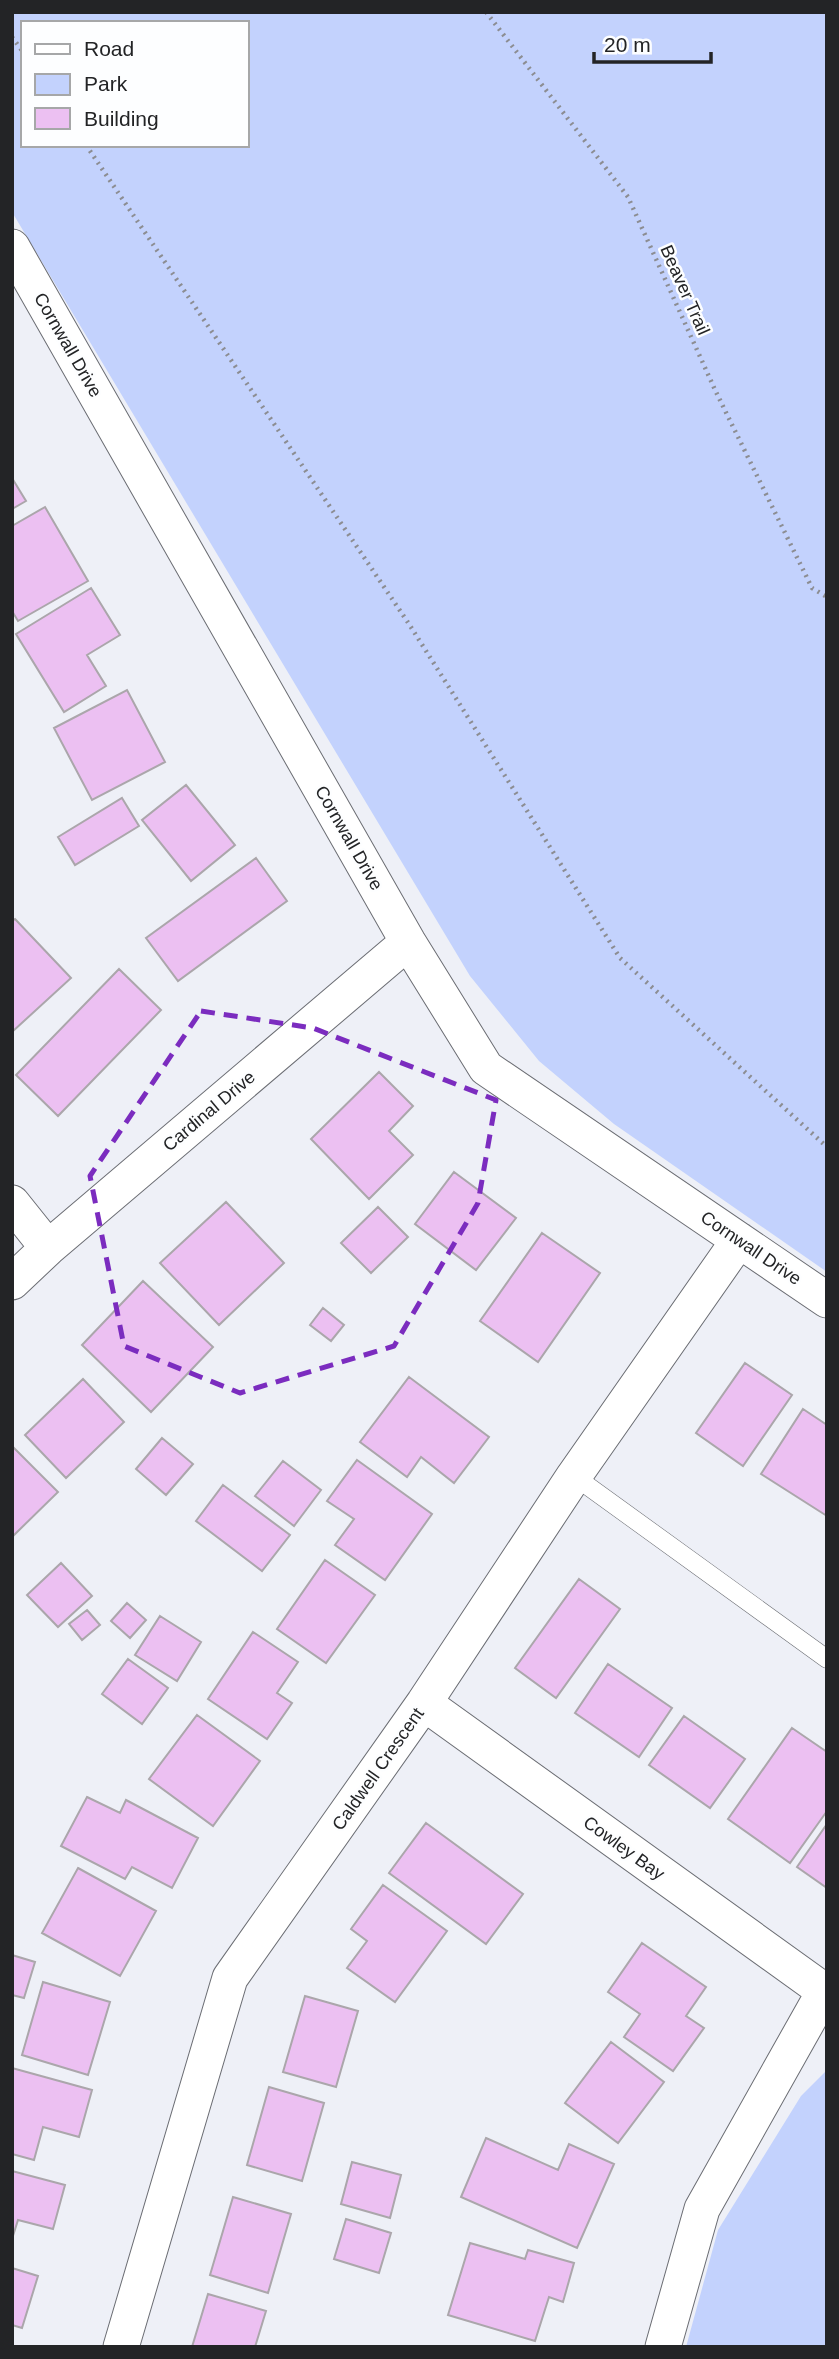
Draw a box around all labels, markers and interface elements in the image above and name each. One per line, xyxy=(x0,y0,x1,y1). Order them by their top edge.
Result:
legend xyxy=(21,21,248,147)
scale bar xyxy=(594,21,711,65)
text: 20 m xyxy=(604,33,651,56)
text: Road xyxy=(84,37,134,60)
text: Park xyxy=(84,72,128,95)
text: Building xyxy=(84,107,159,130)
street label: Beaver Trail xyxy=(656,242,714,338)
street label: Cornwall Drive xyxy=(30,289,106,401)
street label: Cornwall Drive xyxy=(311,782,387,894)
street label: Cardinal Drive xyxy=(159,1067,259,1155)
street label: Cornwall Drive xyxy=(697,1207,805,1289)
street label: Caldwell Crescent xyxy=(328,1704,428,1834)
street label: Cowley Bay xyxy=(580,1812,668,1884)

